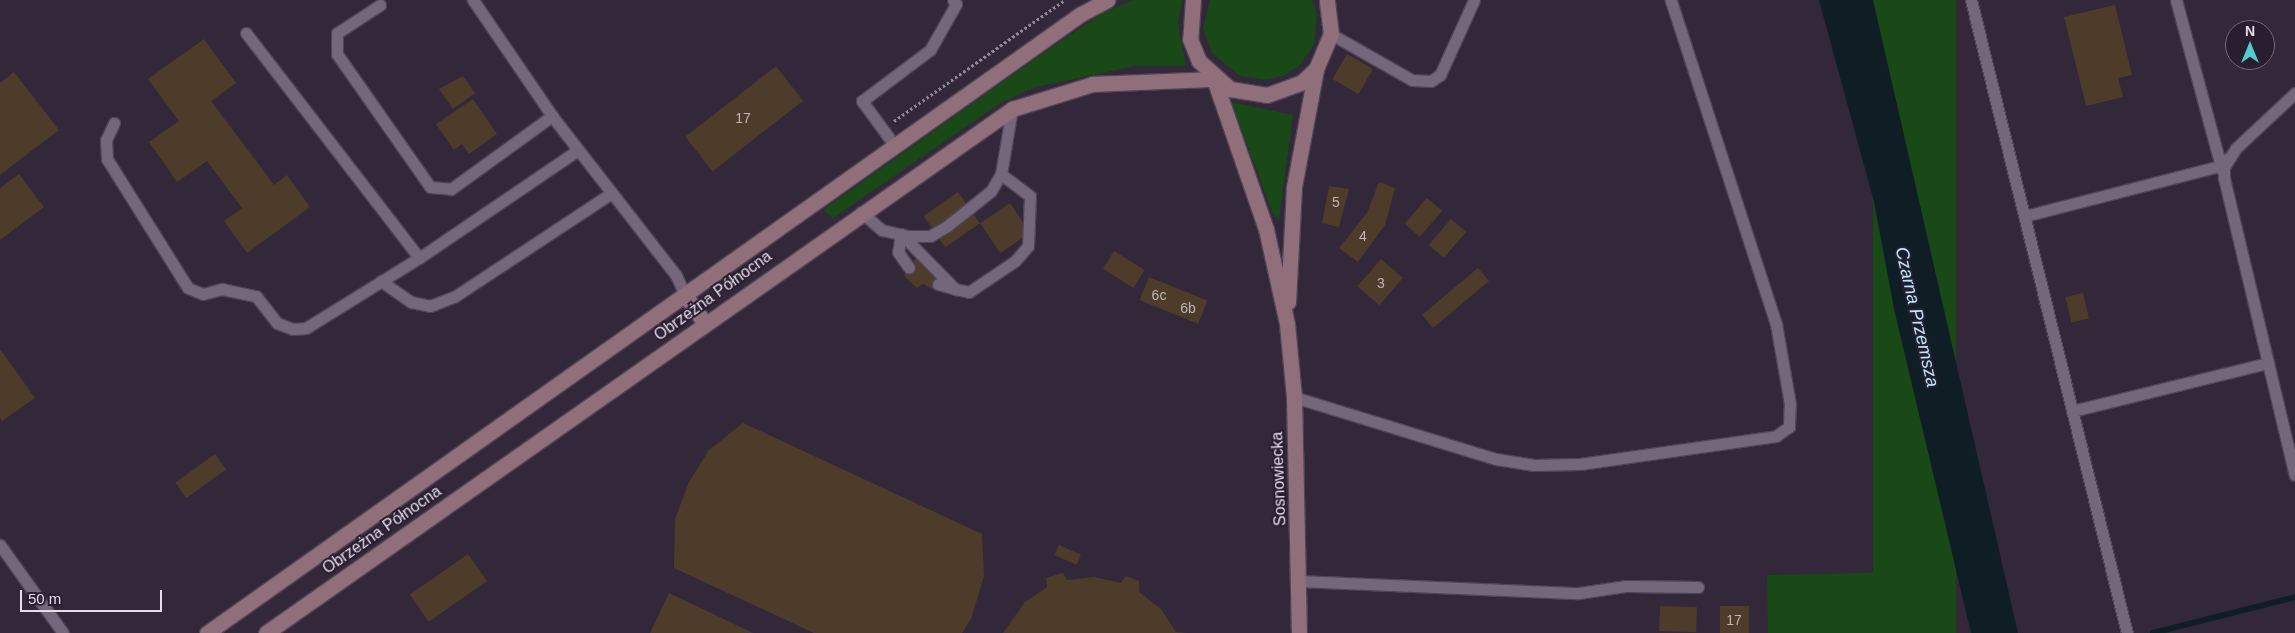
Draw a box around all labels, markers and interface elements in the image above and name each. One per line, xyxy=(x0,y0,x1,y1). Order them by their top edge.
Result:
north arrow xyxy=(2225,20,2275,70)
text: N xyxy=(2245,23,2255,39)
house number: 17 xyxy=(735,110,751,126)
house number: 5 xyxy=(1332,194,1340,210)
house number: 4 xyxy=(1359,228,1367,244)
water label: Czarna Przemsza xyxy=(1890,245,1944,389)
street label: Obrzeżna Północna xyxy=(651,247,775,345)
house number: 3 xyxy=(1377,275,1385,291)
house number: 6c xyxy=(1152,287,1166,303)
house number: 6b xyxy=(1180,300,1196,316)
street label: Sosnowiecka xyxy=(1268,432,1290,526)
street label: Obrzeżna Północna xyxy=(319,482,445,578)
scale bar xyxy=(22,580,165,612)
text: 50 m xyxy=(28,590,61,607)
house number: 17 xyxy=(1726,612,1742,628)

